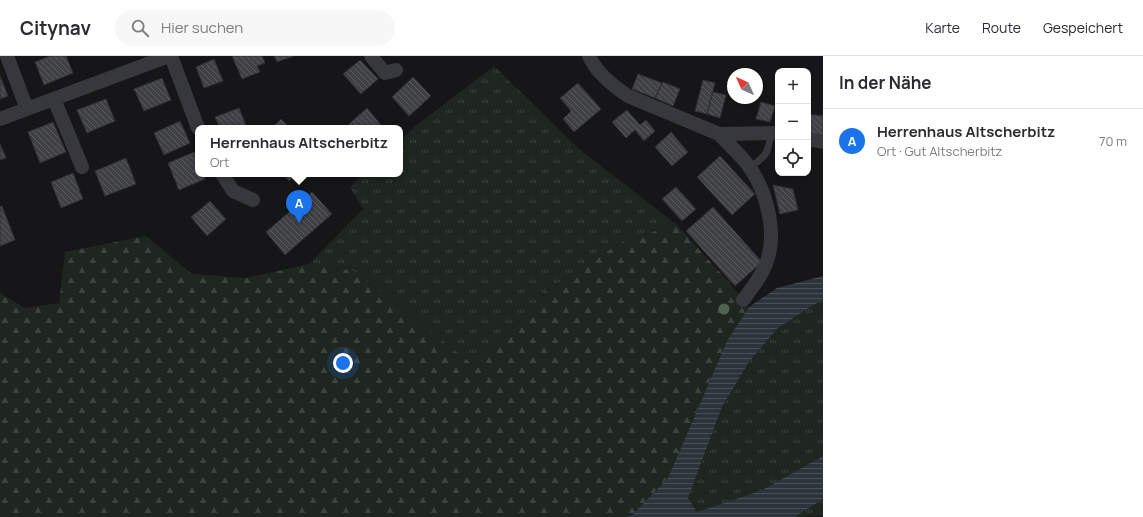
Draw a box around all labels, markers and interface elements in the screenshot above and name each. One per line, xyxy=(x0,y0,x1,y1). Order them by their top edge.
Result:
search box xyxy=(115,10,395,46)
text: Citynav xyxy=(20,15,91,41)
icon: search xyxy=(129,17,151,39)
text: Hier suchen xyxy=(161,17,243,38)
text: Karte xyxy=(925,18,960,37)
text: Route xyxy=(982,18,1021,37)
text: Gespeichert xyxy=(1043,18,1123,37)
north arrow xyxy=(727,68,763,104)
map controls xyxy=(775,68,811,176)
button: + xyxy=(775,68,811,104)
text: In der Nähe xyxy=(839,71,932,94)
button: − xyxy=(775,104,811,140)
text: Herrenhaus Altscherbitz xyxy=(877,121,1055,142)
popup xyxy=(195,125,403,177)
text: Herrenhaus Altscherbitz xyxy=(210,132,388,153)
text: A xyxy=(848,132,856,150)
text: 70 m xyxy=(1099,132,1127,150)
button: locate xyxy=(775,140,811,176)
text: Ort · Gut Altscherbitz xyxy=(877,142,1002,160)
text: Ort xyxy=(210,153,229,171)
pin: A xyxy=(286,190,312,223)
your location xyxy=(333,353,353,373)

